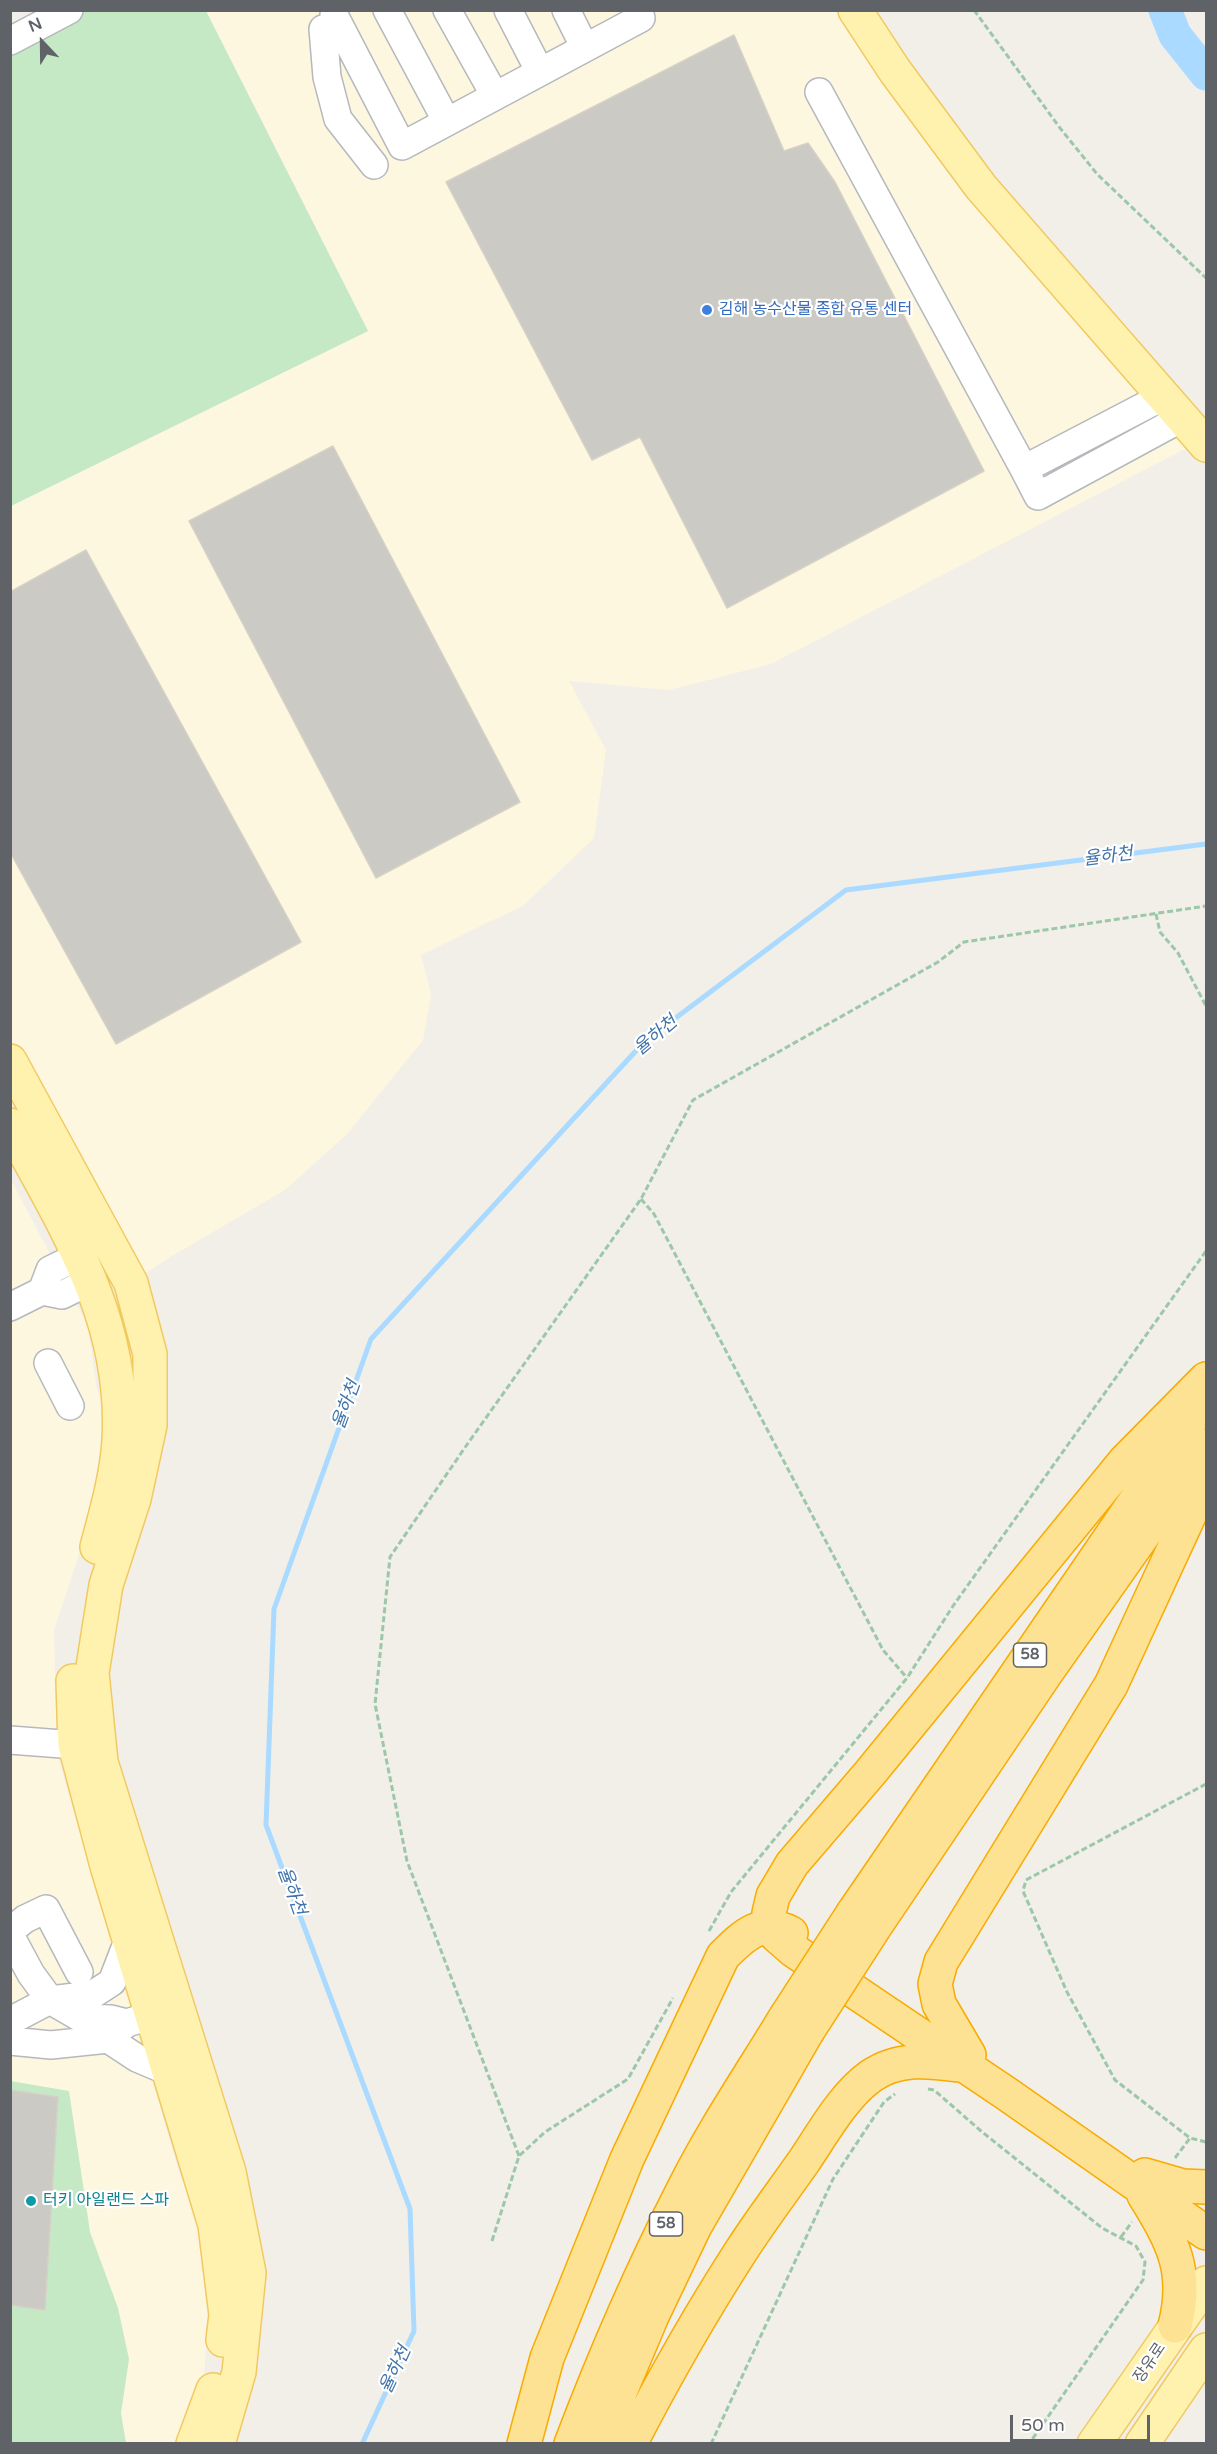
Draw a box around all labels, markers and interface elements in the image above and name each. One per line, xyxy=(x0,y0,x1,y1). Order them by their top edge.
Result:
north arrow xyxy=(12,12,72,72)
text: N xyxy=(26,14,45,37)
place label: 김해 농수산물 종합 유통 센터 xyxy=(719,300,912,320)
marker: 김해 농수산물 종합 유통 센터 xyxy=(700,303,714,317)
water label: 율하천 xyxy=(1082,843,1134,871)
water label: 율하천 xyxy=(630,1012,682,1060)
water label: 율하천 xyxy=(328,1378,366,1432)
road number: 58 xyxy=(1014,1643,1046,1667)
water label: 율하천 xyxy=(272,1864,310,1918)
place label: 터키 아일랜드 스파 xyxy=(43,2191,169,2211)
marker: 터키 아일랜드 스파 xyxy=(24,2194,38,2208)
road number: 58 xyxy=(650,2212,682,2236)
street label: 장유로 xyxy=(1130,2339,1170,2387)
water label: 율하천 xyxy=(376,2343,416,2397)
scale bar xyxy=(1013,2403,1152,2441)
text: 50 m xyxy=(1021,2414,1065,2436)

